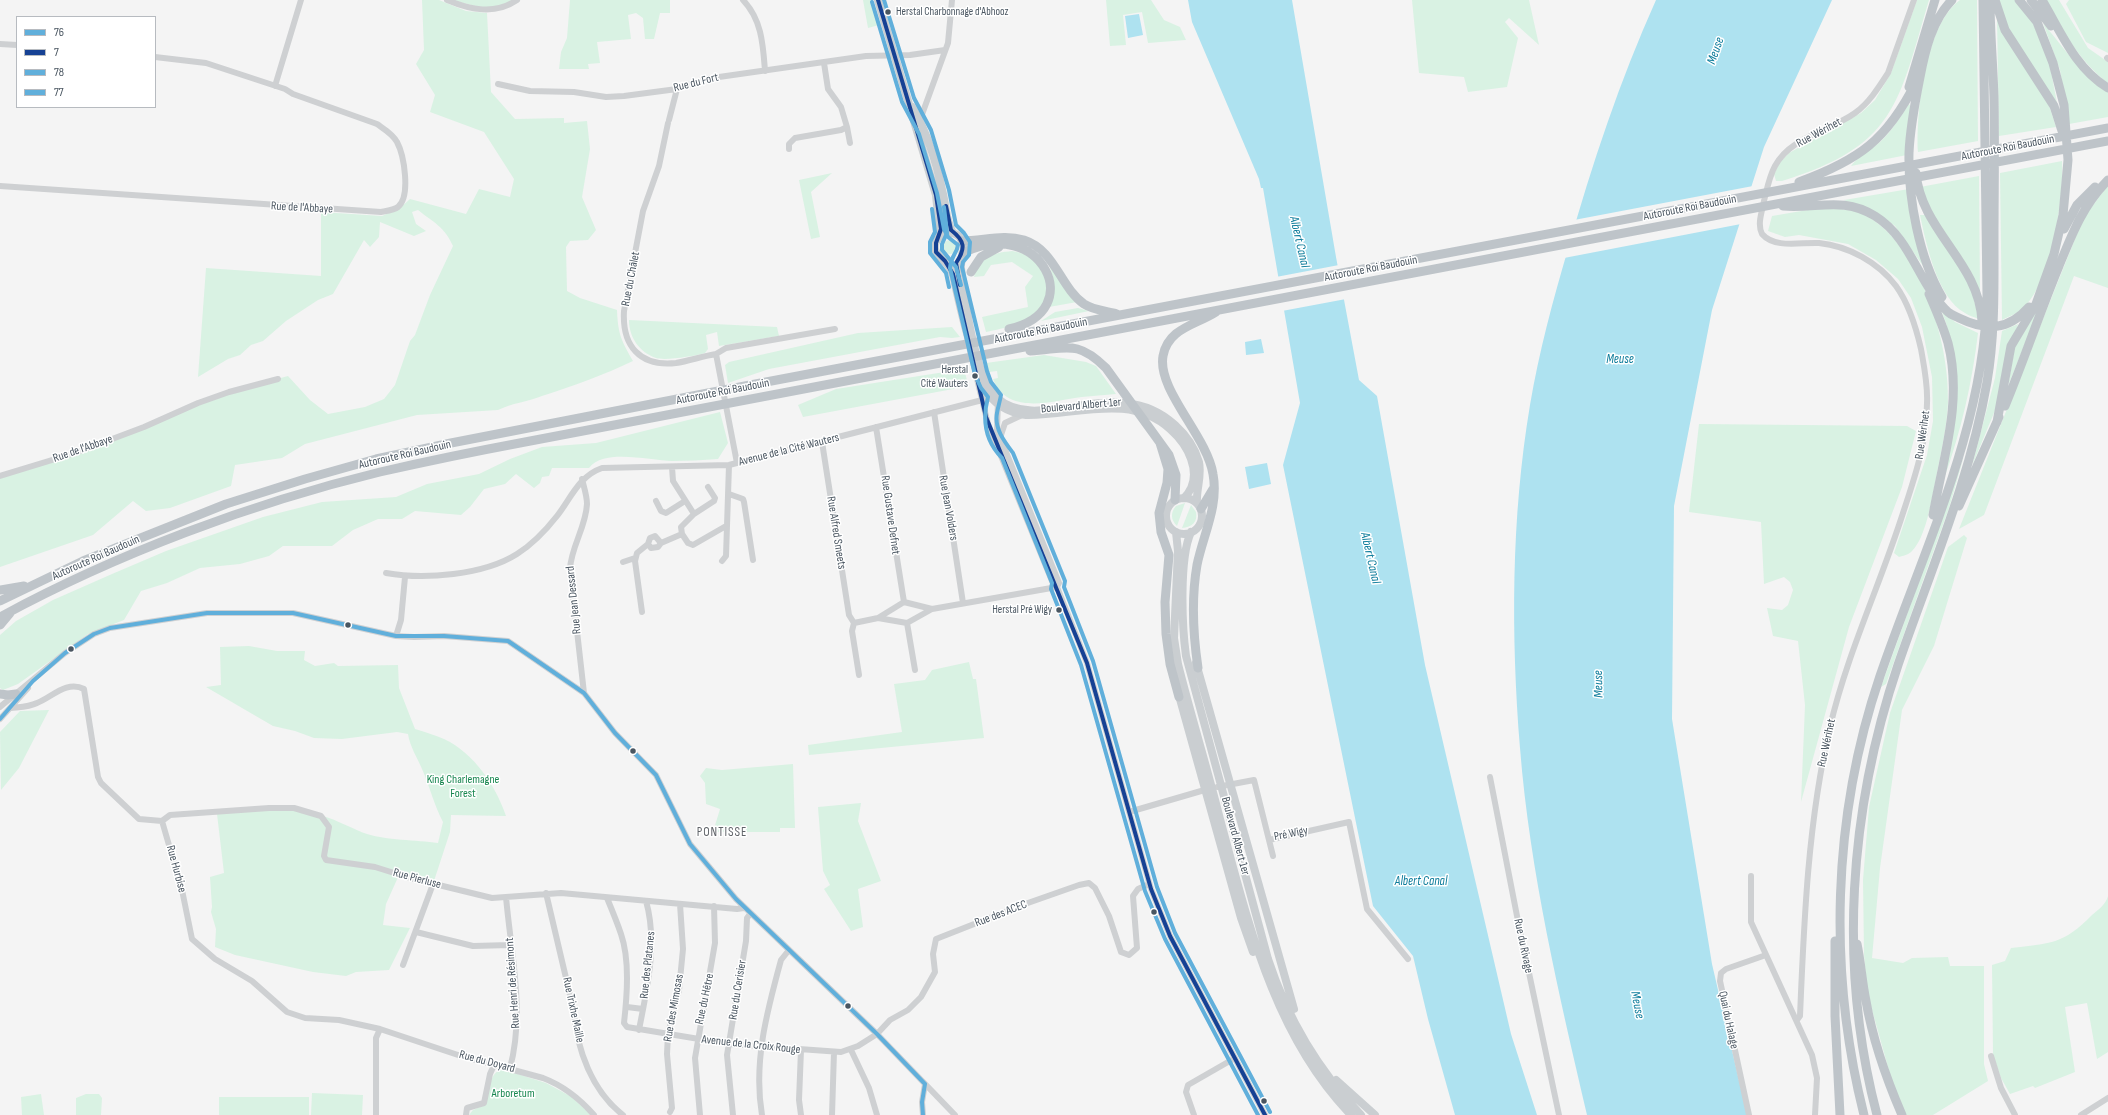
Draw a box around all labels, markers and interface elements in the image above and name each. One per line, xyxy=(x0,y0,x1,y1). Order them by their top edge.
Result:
place label: Herstal Charbonnage d'Abhooz xyxy=(896,5,1008,19)
marker: Herstal Charbonnage d'Abhooz xyxy=(883,7,893,17)
legend xyxy=(16,16,156,108)
text: 76 xyxy=(54,25,64,40)
water label: Meuse xyxy=(1704,35,1728,67)
text: 7 xyxy=(54,45,59,60)
text: 78 xyxy=(54,65,64,80)
street label: Rue du Fort xyxy=(672,70,720,96)
text: 77 xyxy=(54,85,64,100)
street label: Rue Wérihet xyxy=(1794,115,1844,151)
street label: Autoroute Roi Baudouin xyxy=(1960,132,2056,164)
street label: Autoroute Roi Baudouin xyxy=(1642,192,1738,224)
street label: Rue de l'Abbaye xyxy=(271,199,333,217)
water label: Albert Canal xyxy=(1285,215,1313,269)
street label: Rue du Châlet xyxy=(619,250,643,308)
street label: Autoroute Roi Baudouin xyxy=(1323,253,1419,285)
street label: Autoroute Roi Baudouin xyxy=(993,315,1089,347)
water label: Meuse xyxy=(1606,352,1634,368)
place label: Herstal Cité Wauters xyxy=(921,363,968,389)
marker: Herstal Cité Wauters xyxy=(970,371,980,381)
street label: Autoroute Roi Baudouin xyxy=(675,376,771,408)
street label: Boulevard Albert 1er xyxy=(1040,395,1122,417)
street label: Rue Wérihet xyxy=(1912,410,1934,460)
street label: Avenue de la Cité Wauters xyxy=(737,431,841,469)
street label: Rue de l'Abbaye xyxy=(51,432,115,466)
street label: Autoroute Roi Baudouin xyxy=(358,437,452,473)
street label: Rue Gustave Defnet xyxy=(877,474,903,556)
street label: Rue Jean Volders xyxy=(935,474,961,542)
street label: Rue Alfred Smeets xyxy=(823,496,849,570)
water label: Albert Canal xyxy=(1356,531,1384,585)
street label: Autoroute Roi Baudouin xyxy=(50,532,142,584)
street label: Rue Jean Dessard xyxy=(563,565,585,635)
place label: Herstal Pré Wigy xyxy=(992,603,1052,617)
marker: Herstal Pré Wigy xyxy=(1054,605,1064,615)
unlabelled marker xyxy=(343,620,353,630)
unlabelled marker xyxy=(66,644,76,654)
water label: Meuse xyxy=(1591,670,1607,698)
street label: Rue Wérihet xyxy=(1815,718,1839,768)
unlabelled marker xyxy=(628,746,638,756)
park label: King Charlemagne Forest xyxy=(427,773,499,801)
street label: Boulevard Albert 1er xyxy=(1218,795,1252,877)
street label: Pré Wigy xyxy=(1273,824,1309,844)
district label: PONTISSE xyxy=(697,825,747,841)
street label: Rue Hurbise xyxy=(163,844,189,894)
street label: Rue Pierluse xyxy=(391,866,443,892)
water label: Albert Canal xyxy=(1395,874,1447,890)
street label: Rue des ACEC xyxy=(973,897,1029,931)
unlabelled marker xyxy=(1149,907,1159,917)
street label: Rue du Rivage xyxy=(1510,917,1536,975)
street label: Rue des Platanes xyxy=(637,931,659,999)
street label: Rue Henri de Résimont xyxy=(503,937,523,1029)
street label: Rue du Cerisier xyxy=(726,959,750,1021)
street label: Rue du Hêtre xyxy=(693,972,717,1026)
street label: Rue des Mimosas xyxy=(661,973,687,1043)
street label: Rue Trixhe Maille xyxy=(559,976,587,1044)
water label: Meuse xyxy=(1627,990,1647,1020)
street label: Quai du Halage xyxy=(1715,990,1741,1050)
unlabelled marker xyxy=(843,1001,853,1011)
street label: Avenue de la Croix Rouge xyxy=(701,1033,801,1057)
street label: Rue du Doyard xyxy=(457,1048,517,1076)
park label: Arboretum xyxy=(491,1087,535,1101)
unlabelled marker xyxy=(1259,1096,1269,1106)

